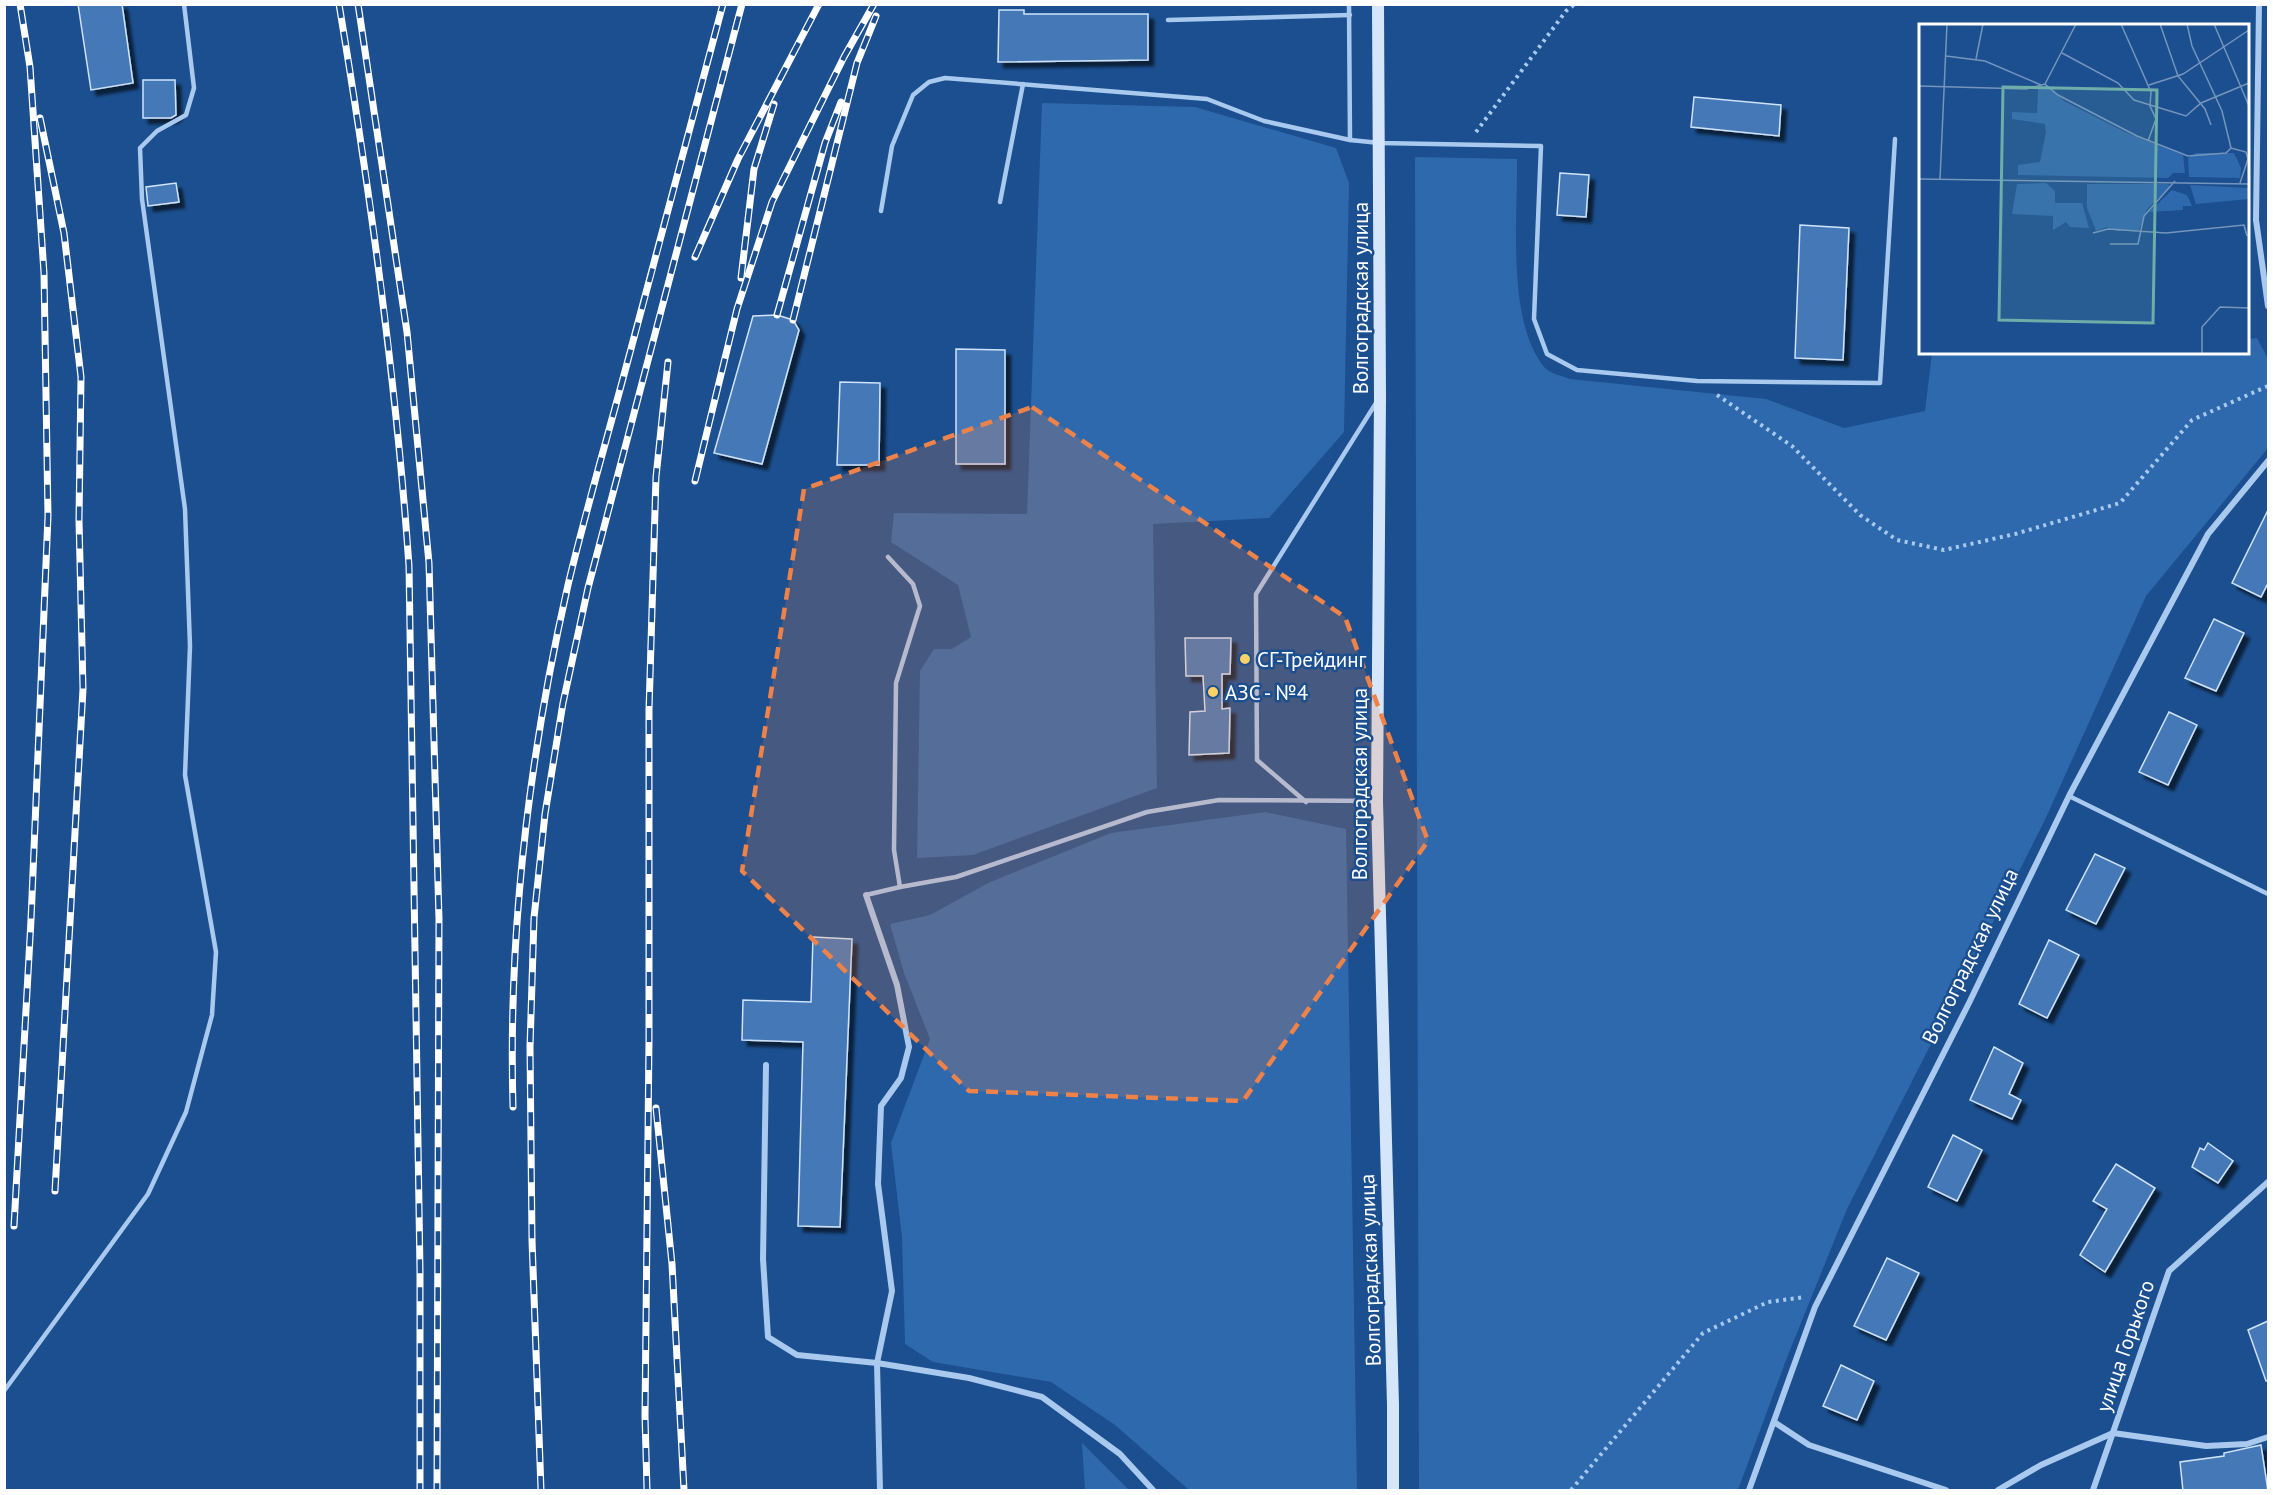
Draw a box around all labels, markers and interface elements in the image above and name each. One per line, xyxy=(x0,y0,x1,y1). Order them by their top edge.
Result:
inset map xyxy=(1919,24,2249,354)
street label: Волгоградская улица xyxy=(1347,202,1374,394)
place label: СГ-Трейдинг xyxy=(1257,646,1367,673)
marker: СГ-Трейдинг xyxy=(1238,652,1252,666)
place label: АЗС - №4 xyxy=(1225,679,1308,706)
marker: АЗС - №4 xyxy=(1206,685,1220,699)
street label: Волгоградская улица xyxy=(1346,688,1373,880)
street label: Волгоградская улица xyxy=(1916,864,2024,1048)
street label: Волгоградская улица xyxy=(1353,1173,1387,1367)
street label: улица Горького xyxy=(2090,1276,2160,1416)

